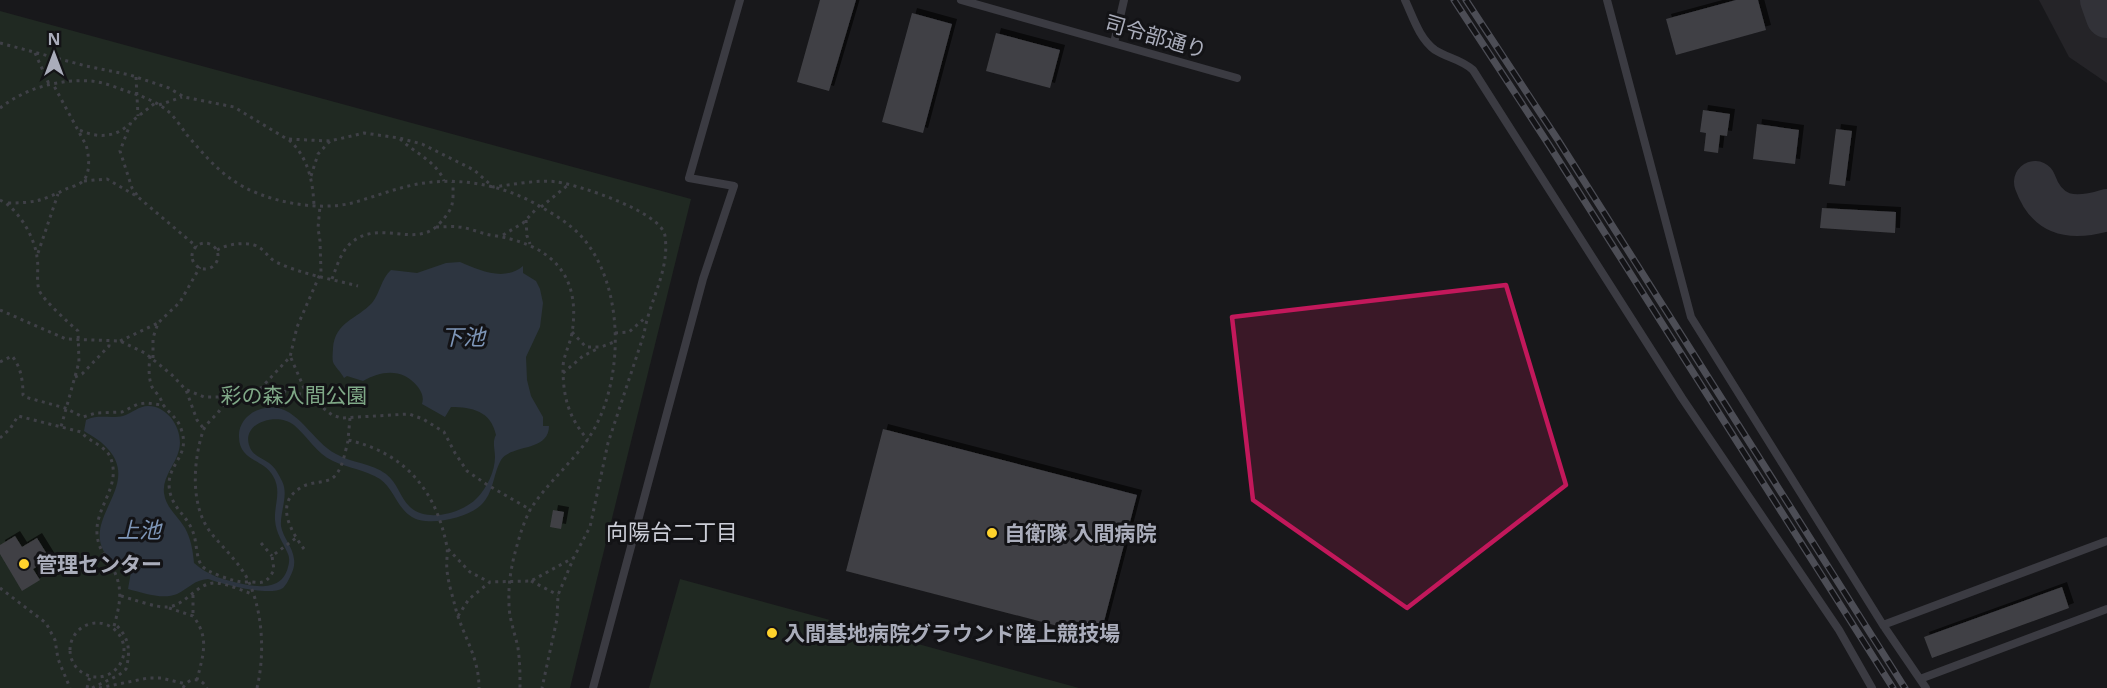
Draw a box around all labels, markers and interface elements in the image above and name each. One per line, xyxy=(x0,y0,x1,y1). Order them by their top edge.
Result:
street label: 司令部通り xyxy=(1102,8,1210,64)
north arrow xyxy=(24,24,84,84)
text: N xyxy=(47,28,61,50)
water label: 下池 xyxy=(441,321,487,351)
park label: 彩の森入間公園 xyxy=(221,381,368,409)
water label: 上池 xyxy=(117,514,163,544)
district label: 向陽台二丁目 xyxy=(606,516,738,546)
place label: 自衛隊 入間病院 xyxy=(1004,519,1156,547)
marker: 自衛隊 入間病院 xyxy=(985,526,999,540)
place label: 管理センター xyxy=(36,550,162,578)
marker: 管理センター xyxy=(17,557,31,571)
place label: 入間基地病院グラウンド陸上競技場 xyxy=(784,619,1120,647)
marker: 入間基地病院グラウンド陸上競技場 xyxy=(765,626,779,640)

